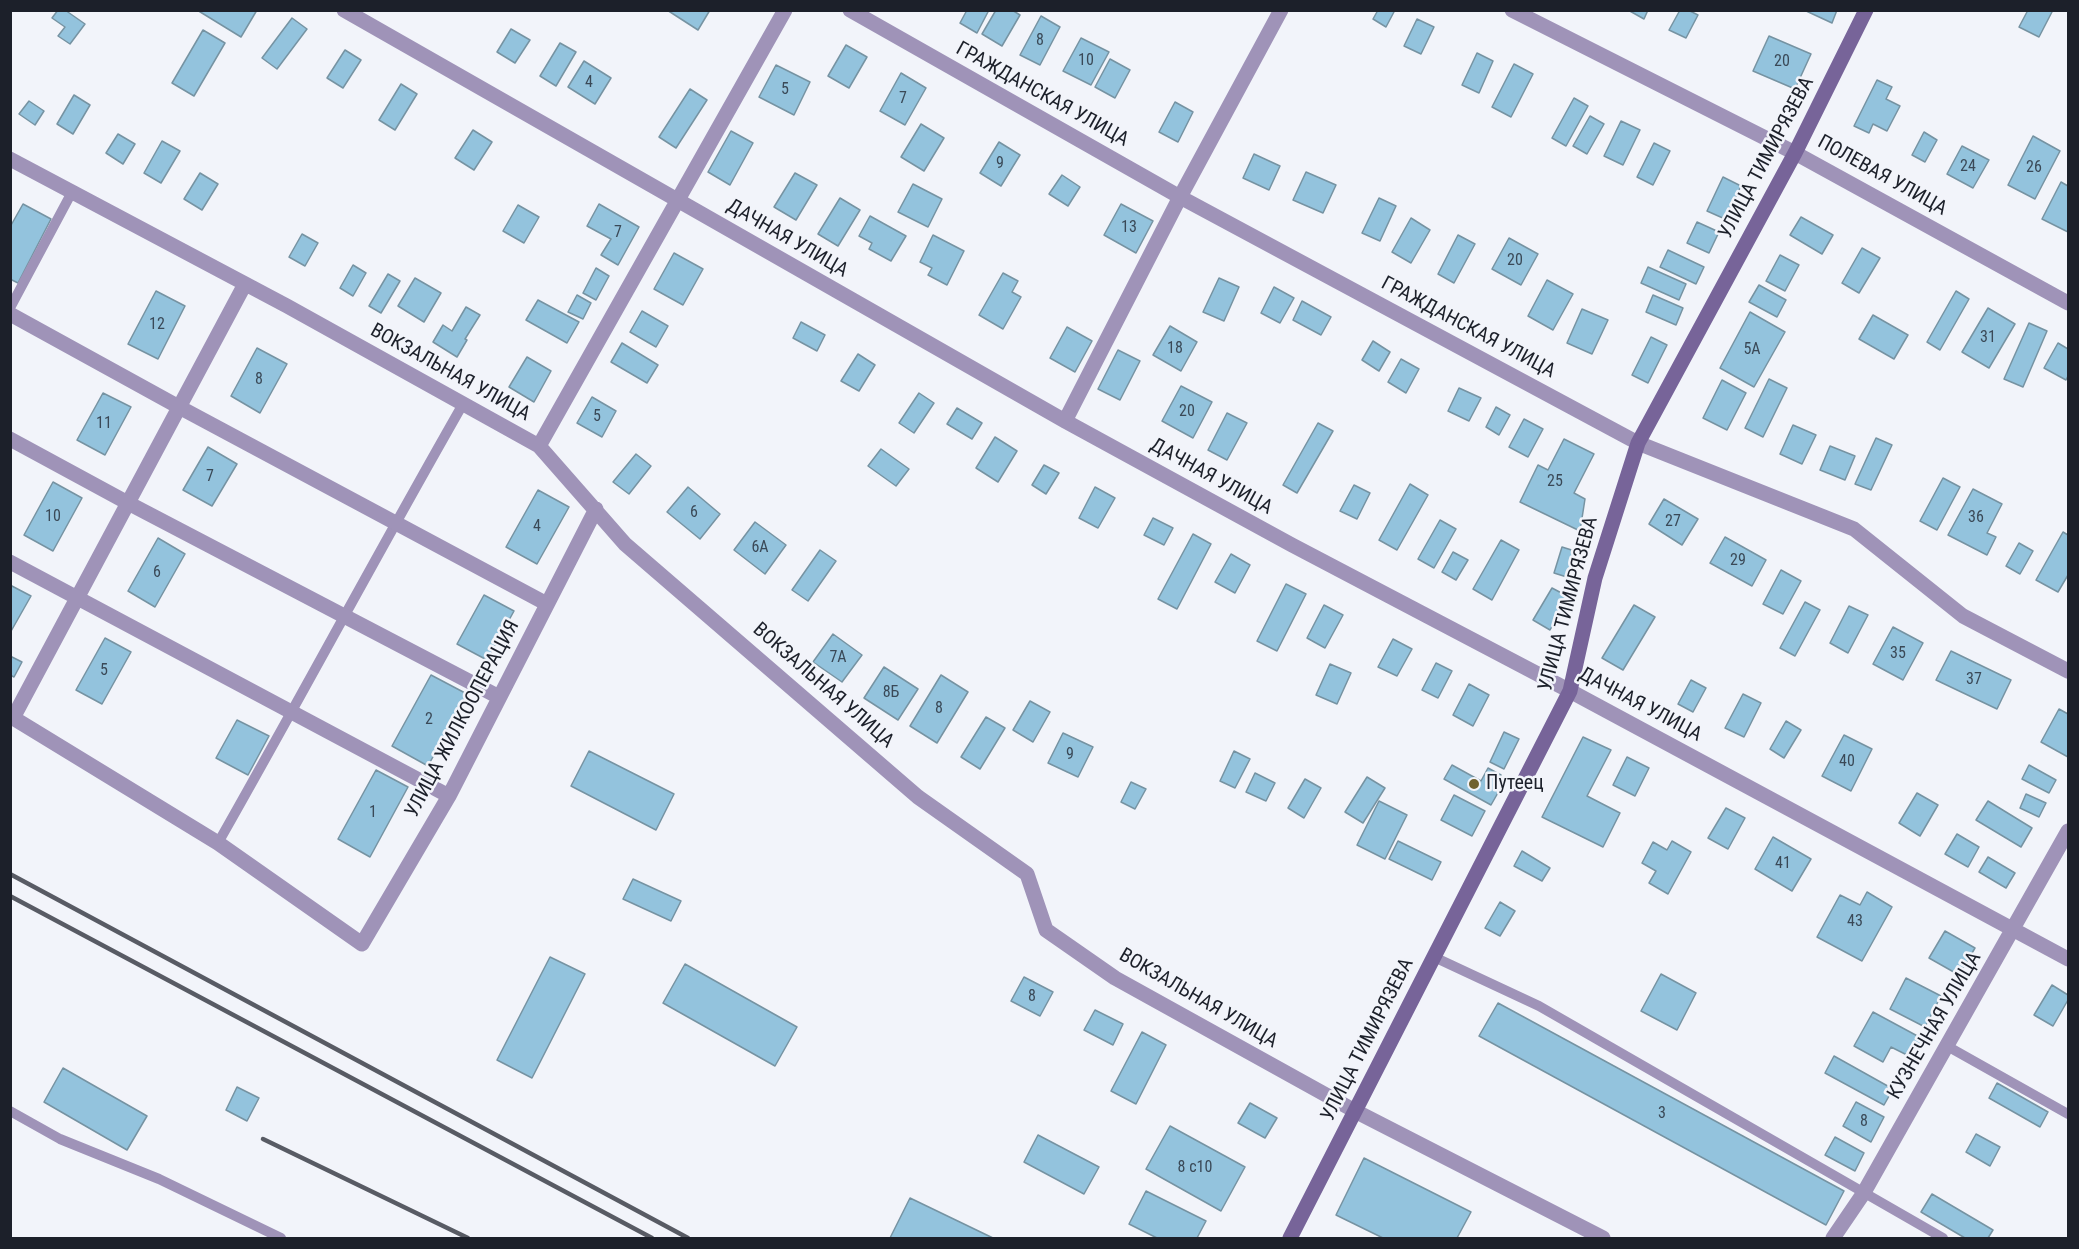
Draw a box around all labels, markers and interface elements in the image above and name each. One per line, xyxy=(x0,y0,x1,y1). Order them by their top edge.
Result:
house number: 8 xyxy=(1036,31,1044,51)
street label: ГРАЖДАНСКАЯ УЛИЦА xyxy=(951,38,1133,152)
house number: 10 xyxy=(1078,51,1094,71)
house number: 20 xyxy=(1774,52,1790,72)
house number: 4 xyxy=(585,73,593,93)
street label: УЛИЦА ТИМИРЯЗЕВА xyxy=(1714,73,1820,243)
house number: 5 xyxy=(781,80,789,100)
house number: 7 xyxy=(899,89,907,109)
street label: ПОЛЕВАЯ УЛИЦА xyxy=(1813,131,1951,221)
house number: 9 xyxy=(996,154,1004,174)
house number: 24 xyxy=(1960,157,1976,177)
house number: 26 xyxy=(2026,158,2042,178)
street label: ДАЧНАЯ УЛИЦА xyxy=(722,195,852,283)
house number: 13 xyxy=(1121,218,1137,238)
house number: 7 xyxy=(614,223,622,243)
house number: 20 xyxy=(1507,251,1523,271)
street label: ГРАЖДАНСКАЯ УЛИЦА xyxy=(1377,272,1559,384)
house number: 12 xyxy=(149,315,165,335)
street label: ВОКЗАЛЬНАЯ УЛИЦА xyxy=(366,319,534,427)
house number: 31 xyxy=(1980,328,1996,348)
house number: 18 xyxy=(1167,339,1183,359)
house number: 5А xyxy=(1743,340,1761,360)
house number: 8 xyxy=(255,370,263,390)
house number: 20 xyxy=(1179,402,1195,422)
house number: 5 xyxy=(593,407,601,427)
house number: 11 xyxy=(96,414,112,434)
street label: ДАЧНАЯ УЛИЦА xyxy=(1146,434,1276,520)
house number: 7 xyxy=(206,467,214,487)
house number: 25 xyxy=(1547,472,1563,492)
house number: 6 xyxy=(690,503,698,523)
house number: 10 xyxy=(45,507,61,527)
house number: 36 xyxy=(1968,508,1984,528)
house number: 27 xyxy=(1665,512,1681,532)
street label: УЛИЦА ТИМИРЯЗЕВА xyxy=(1534,514,1604,694)
house number: 4 xyxy=(533,517,541,537)
house number: 6А xyxy=(751,538,769,558)
house number: 29 xyxy=(1730,551,1746,571)
house number: 6 xyxy=(153,563,161,583)
street label: УЛИЦА ЖИЛКООПЕРАЦИЯ xyxy=(401,616,525,822)
street label: ВОКЗАЛЬНАЯ УЛИЦА xyxy=(748,618,898,754)
house number: 35 xyxy=(1890,644,1906,664)
house number: 7А xyxy=(829,648,847,668)
house number: 5 xyxy=(100,661,108,681)
street label: ДАЧНАЯ УЛИЦА xyxy=(1574,662,1706,748)
house number: 37 xyxy=(1966,670,1982,690)
house number: 8Б xyxy=(883,683,899,703)
house number: 8 xyxy=(935,699,943,719)
house number: 2 xyxy=(425,710,433,730)
house number: 9 xyxy=(1066,745,1074,765)
house number: 40 xyxy=(1839,752,1855,772)
place label: Путеец xyxy=(1486,772,1544,796)
marker: Путеец xyxy=(1467,777,1481,791)
house number: 1 xyxy=(369,803,377,823)
house number: 41 xyxy=(1775,854,1791,874)
house number: 43 xyxy=(1847,912,1863,932)
street label: ВОКЗАЛЬНАЯ УЛИЦА xyxy=(1114,944,1282,1054)
street label: КУЗНЕЧНАЯ УЛИЦА xyxy=(1883,948,1987,1104)
street label: УЛИЦА ТИМИРЯЗЕВА xyxy=(1317,955,1419,1125)
house number: 8 xyxy=(1028,987,1036,1007)
house number: 3 xyxy=(1658,1104,1666,1124)
house number: 8 xyxy=(1860,1112,1868,1132)
house number: 8 с10 xyxy=(1178,1158,1212,1178)

